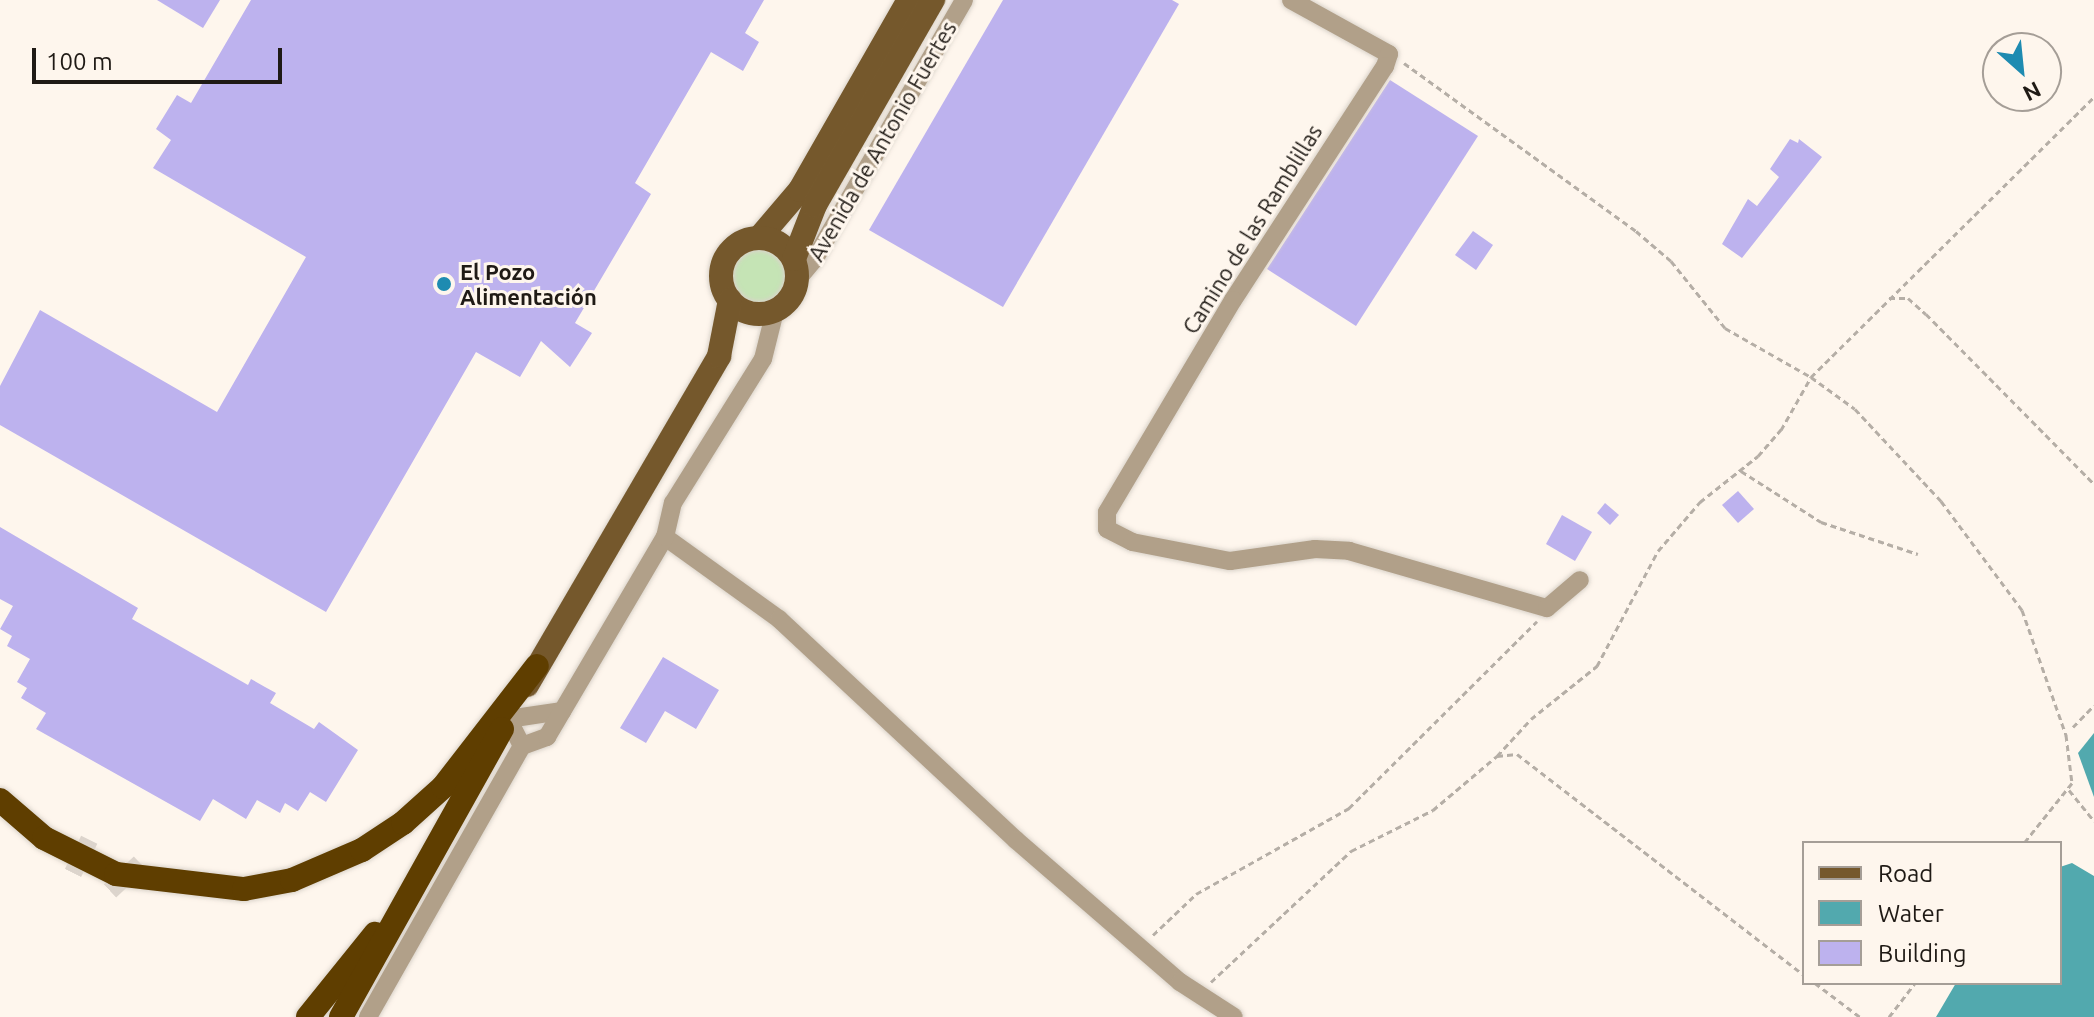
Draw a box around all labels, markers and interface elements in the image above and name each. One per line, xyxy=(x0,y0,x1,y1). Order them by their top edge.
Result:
street label: Avenida de Antonio Fuertes xyxy=(802,16,962,266)
scale bar xyxy=(36,32,286,82)
north arrow xyxy=(1982,32,2062,112)
text: 100 m xyxy=(46,48,113,75)
text: N xyxy=(2019,77,2045,107)
street label: Camino de las Ramblillas xyxy=(1177,120,1327,338)
place label: El Pozo Alimentación xyxy=(460,258,597,310)
marker: El Pozo Alimentación xyxy=(435,275,453,293)
legend xyxy=(1802,841,2062,985)
text: Road xyxy=(1878,860,1933,887)
text: Water xyxy=(1878,900,1944,927)
text: Building xyxy=(1878,940,1966,967)

